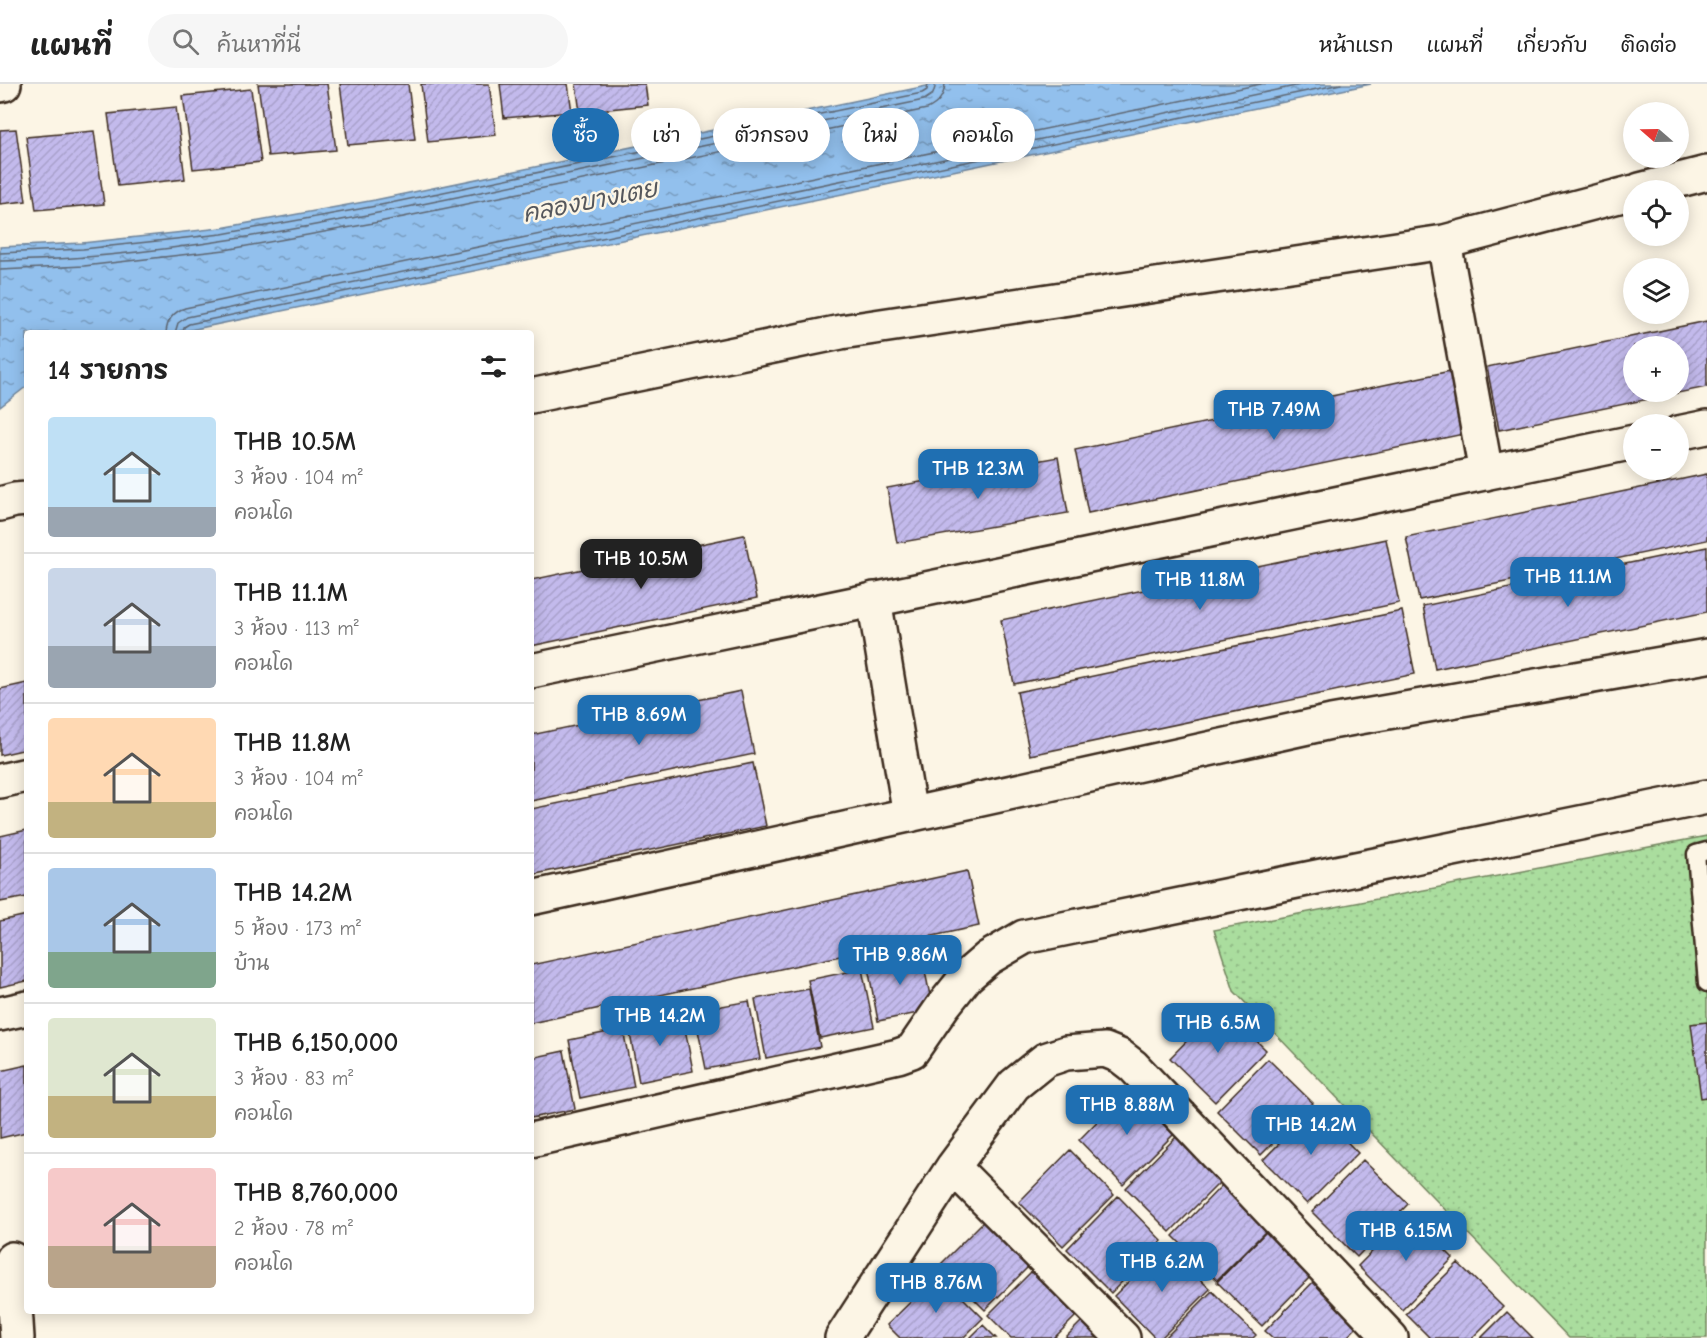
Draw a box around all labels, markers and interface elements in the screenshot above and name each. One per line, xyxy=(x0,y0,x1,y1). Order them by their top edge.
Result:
search box xyxy=(148,14,568,68)
icon: search xyxy=(169,25,202,58)
text: แผนที่ xyxy=(30,30,112,62)
text: ค้นหาที่นี่ xyxy=(217,32,301,58)
text: หน้าแรก xyxy=(1319,33,1394,57)
text: แผนที่ xyxy=(1427,33,1483,57)
text: เกี่ยวกับ xyxy=(1516,33,1588,57)
text: ติดต่อ xyxy=(1621,33,1677,57)
north arrow xyxy=(1623,102,1689,168)
map controls xyxy=(1623,102,1689,480)
chip: ซื้อ xyxy=(552,108,619,162)
chip: เช่า xyxy=(631,108,701,162)
chip: ตัวกรอง xyxy=(713,108,830,162)
chip: ใหม่ xyxy=(842,108,919,162)
chip: คอนโด xyxy=(931,108,1035,162)
water label: คลองบางเตย xyxy=(520,174,662,228)
button: locate xyxy=(1623,180,1689,246)
button: layers xyxy=(1623,258,1689,324)
button: + xyxy=(1623,336,1689,402)
icon: filters xyxy=(477,350,510,383)
text: 14 รายการ xyxy=(48,356,168,386)
pin: THB 7.49M xyxy=(1205,390,1343,441)
text: THB 7.49M xyxy=(1228,398,1320,421)
button: − xyxy=(1623,414,1689,480)
text: THB 10.5M xyxy=(234,427,356,457)
icon: home xyxy=(96,441,168,513)
pin: THB 12.3M xyxy=(909,449,1047,500)
text: THB 12.3M xyxy=(932,457,1024,480)
text: 3 ห้อง · 104 m² xyxy=(234,466,363,489)
text: คอนโด xyxy=(234,501,293,524)
pin: THB 10.5M xyxy=(572,539,710,590)
text: THB 10.5M xyxy=(594,547,688,570)
pin: THB 11.1M xyxy=(1499,557,1637,608)
pin: THB 11.8M xyxy=(1131,560,1269,611)
text: THB 11.1M xyxy=(1524,565,1612,588)
text: THB 11.8M xyxy=(1155,568,1245,591)
text: THB 11.1M xyxy=(234,578,348,608)
icon: home xyxy=(96,592,168,664)
text: 3 ห้อง · 113 m² xyxy=(234,617,359,640)
text: คอนโด xyxy=(234,652,293,675)
pin: THB 8.69M xyxy=(570,695,708,746)
text: THB 8.69M xyxy=(592,703,687,726)
text: THB 11.8M xyxy=(234,728,351,758)
icon: home xyxy=(96,742,168,814)
text: 3 ห้อง · 104 m² xyxy=(234,767,363,790)
text: คอนโด xyxy=(234,802,293,825)
text: THB 14.2M xyxy=(234,878,352,908)
icon: home xyxy=(96,892,168,964)
text: 5 ห้อง · 173 m² xyxy=(234,917,361,940)
pin: THB 9.86M xyxy=(831,935,969,986)
text: THB 9.86M xyxy=(853,943,948,966)
text: บ้าน xyxy=(234,952,269,975)
pin: THB 14.2M xyxy=(591,996,729,1047)
pin: THB 6.5M xyxy=(1156,1003,1280,1054)
text: THB 14.2M xyxy=(615,1004,705,1027)
text: THB 6.5M xyxy=(1176,1011,1260,1034)
text: THB 6,150,000 xyxy=(234,1028,398,1058)
icon: home xyxy=(96,1042,168,1114)
text: 3 ห้อง · 83 m² xyxy=(234,1067,353,1090)
pin: THB 8.88M xyxy=(1058,1085,1196,1136)
text: THB 8.88M xyxy=(1080,1093,1174,1116)
text: คอนโด xyxy=(234,1102,293,1125)
pin: THB 14.2M xyxy=(1242,1105,1380,1156)
text: THB 14.2M xyxy=(1266,1113,1356,1136)
text: THB 8,760,000 xyxy=(234,1178,398,1208)
icon: home xyxy=(96,1192,168,1264)
pin: THB 6.15M xyxy=(1337,1211,1475,1262)
text: 2 ห้อง · 78 m² xyxy=(234,1217,353,1240)
text: THB 6.15M xyxy=(1360,1219,1452,1242)
pin: THB 6.2M xyxy=(1100,1242,1224,1293)
text: THB 6.2M xyxy=(1120,1250,1204,1273)
text: คอนโด xyxy=(234,1252,293,1275)
pin: THB 8.76M xyxy=(867,1263,1005,1314)
text: THB 8.76M xyxy=(890,1271,982,1294)

